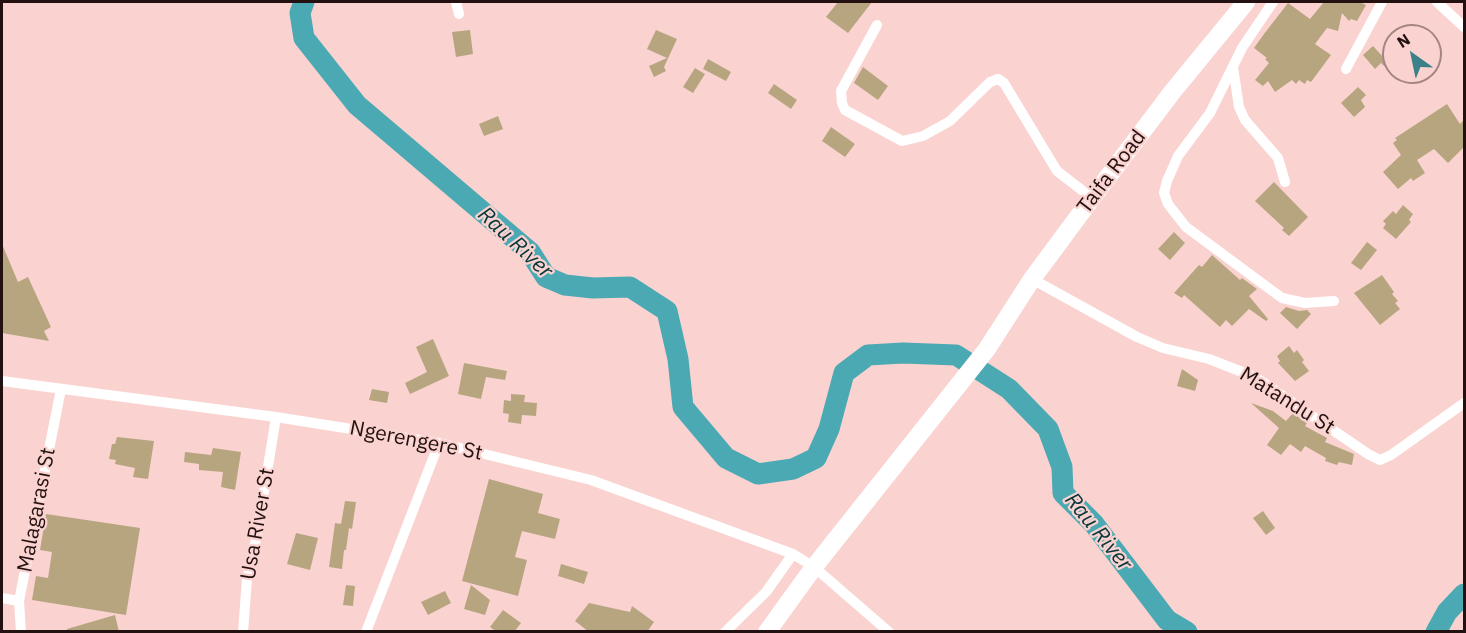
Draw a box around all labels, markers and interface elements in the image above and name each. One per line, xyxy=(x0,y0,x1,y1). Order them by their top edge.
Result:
north arrow xyxy=(1382,24,1442,84)
text: N xyxy=(1393,29,1414,52)
street label: Taifa Road xyxy=(1072,125,1152,219)
water label: Rau River xyxy=(472,202,558,284)
street label: Matandu St xyxy=(1235,362,1339,440)
street label: Ngerengere St xyxy=(348,416,484,466)
street label: Malagarasi St xyxy=(13,446,61,574)
street label: Usa River St xyxy=(236,466,280,582)
water label: Rau River xyxy=(1059,488,1137,576)

